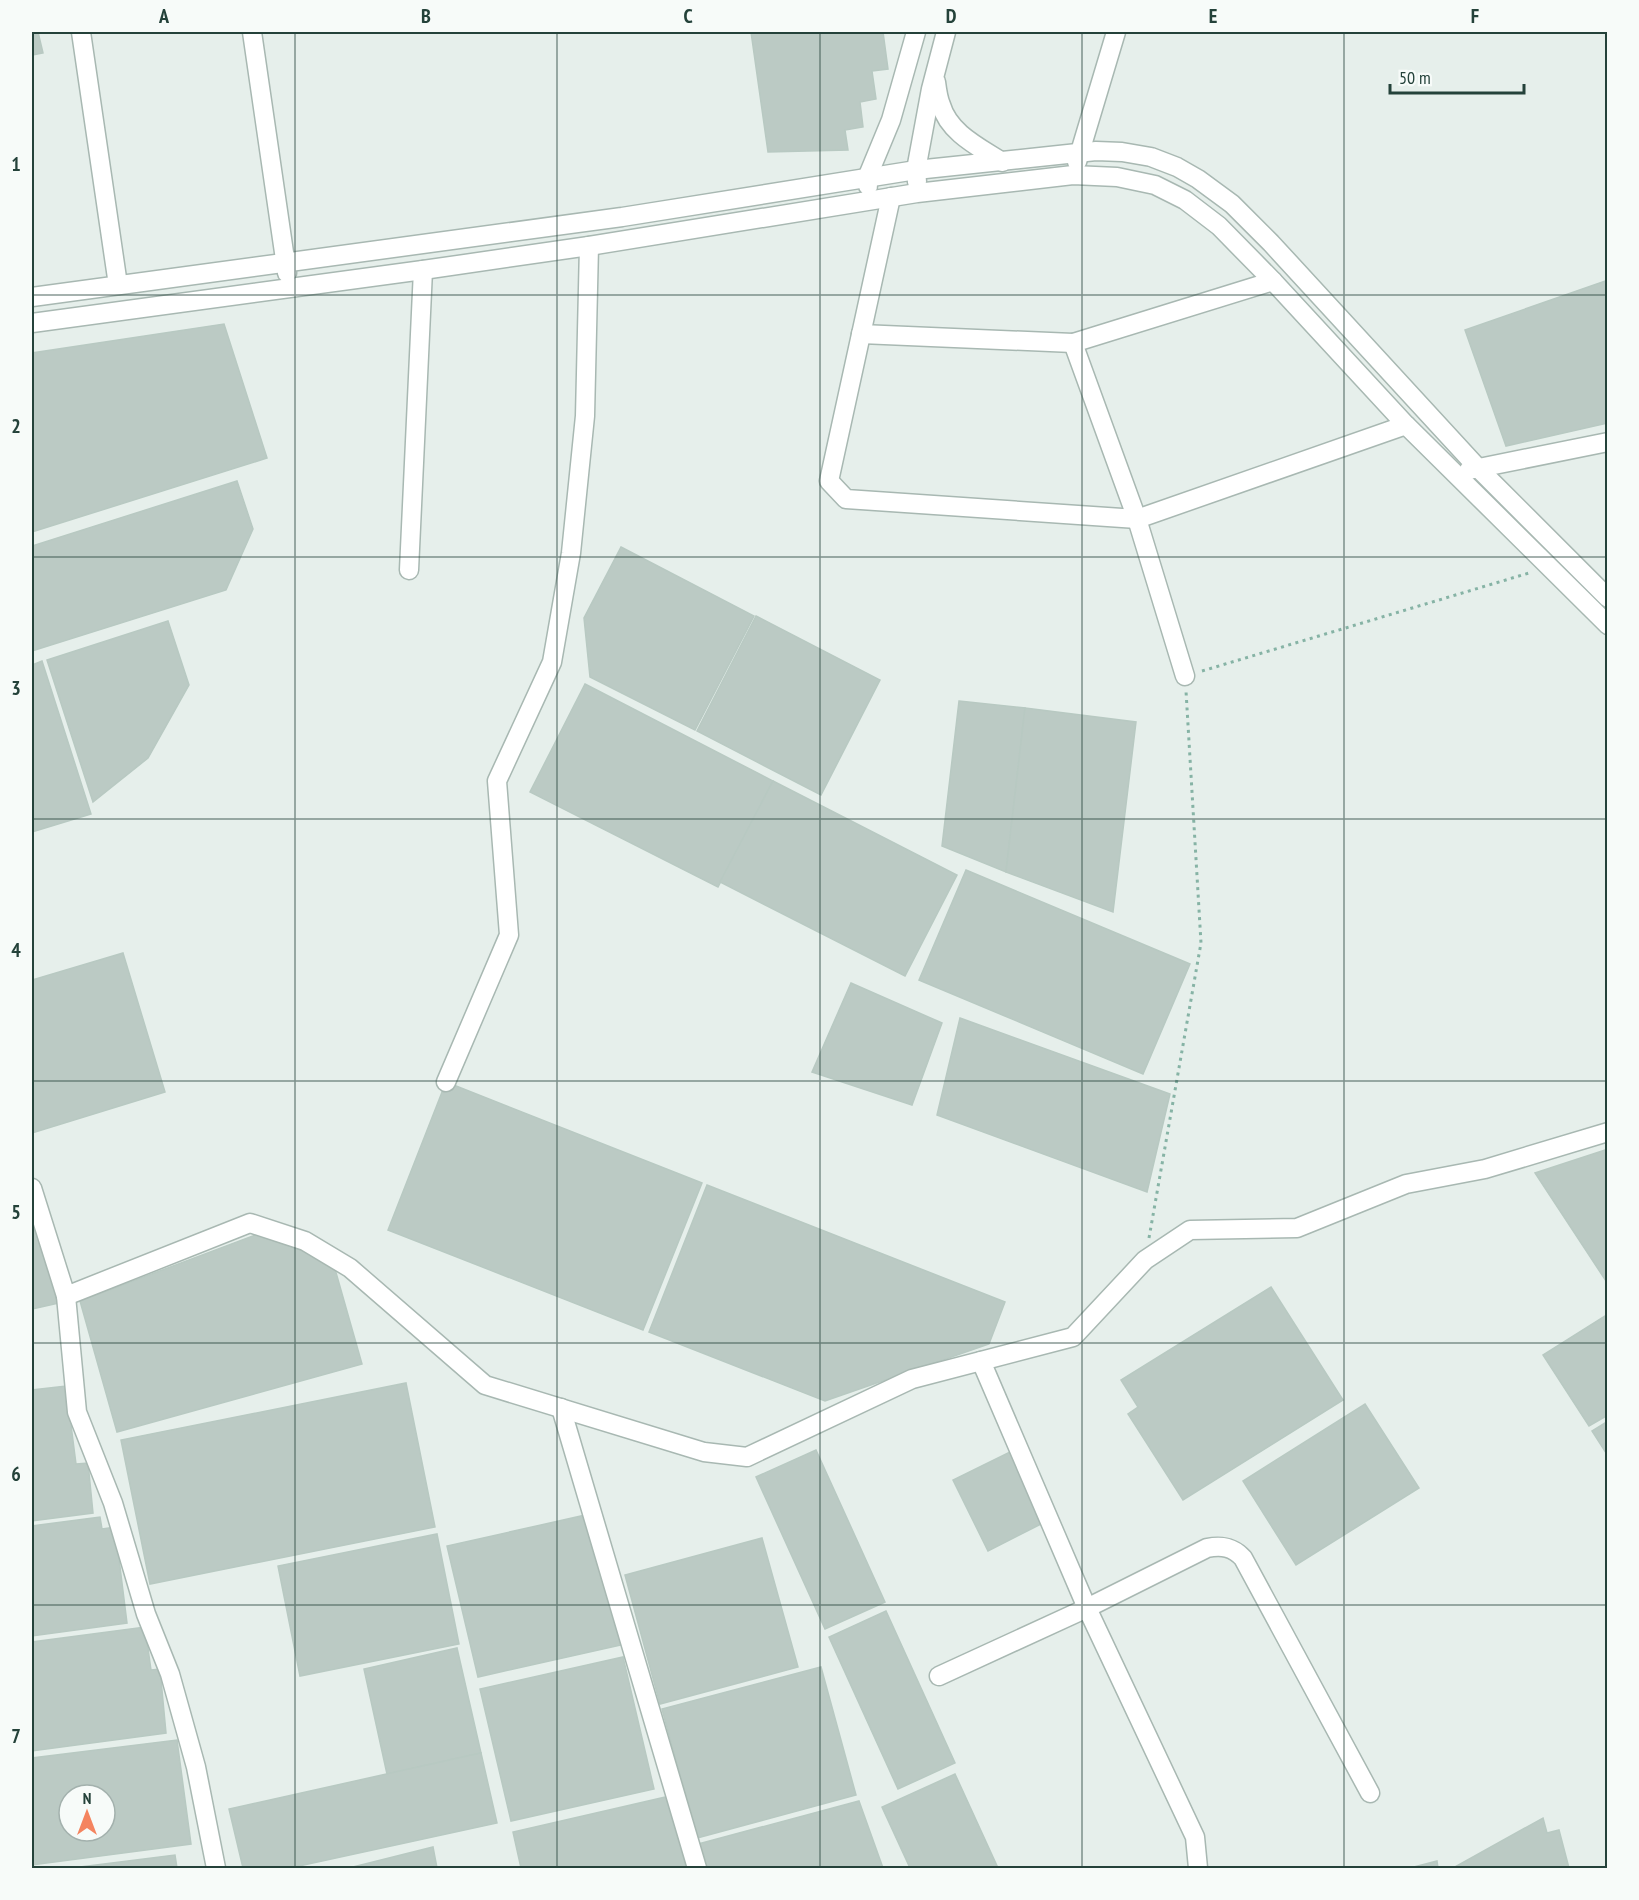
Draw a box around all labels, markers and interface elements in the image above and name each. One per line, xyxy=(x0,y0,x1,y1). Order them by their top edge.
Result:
text: A xyxy=(158,3,170,29)
text: B xyxy=(421,3,431,29)
text: C xyxy=(683,3,693,29)
text: D xyxy=(946,3,957,29)
text: E xyxy=(1209,3,1217,29)
text: F xyxy=(1471,3,1479,29)
scale bar xyxy=(1390,57,1524,95)
text: 50 m xyxy=(1399,66,1431,89)
text: 1 xyxy=(11,151,21,177)
text: 2 xyxy=(11,413,21,439)
text: 3 xyxy=(11,675,21,701)
text: 4 xyxy=(11,937,21,963)
text: 5 xyxy=(11,1199,21,1225)
text: 6 xyxy=(11,1461,21,1487)
text: 7 xyxy=(11,1723,21,1749)
north arrow xyxy=(57,1783,117,1843)
text: N xyxy=(83,1788,91,1808)

